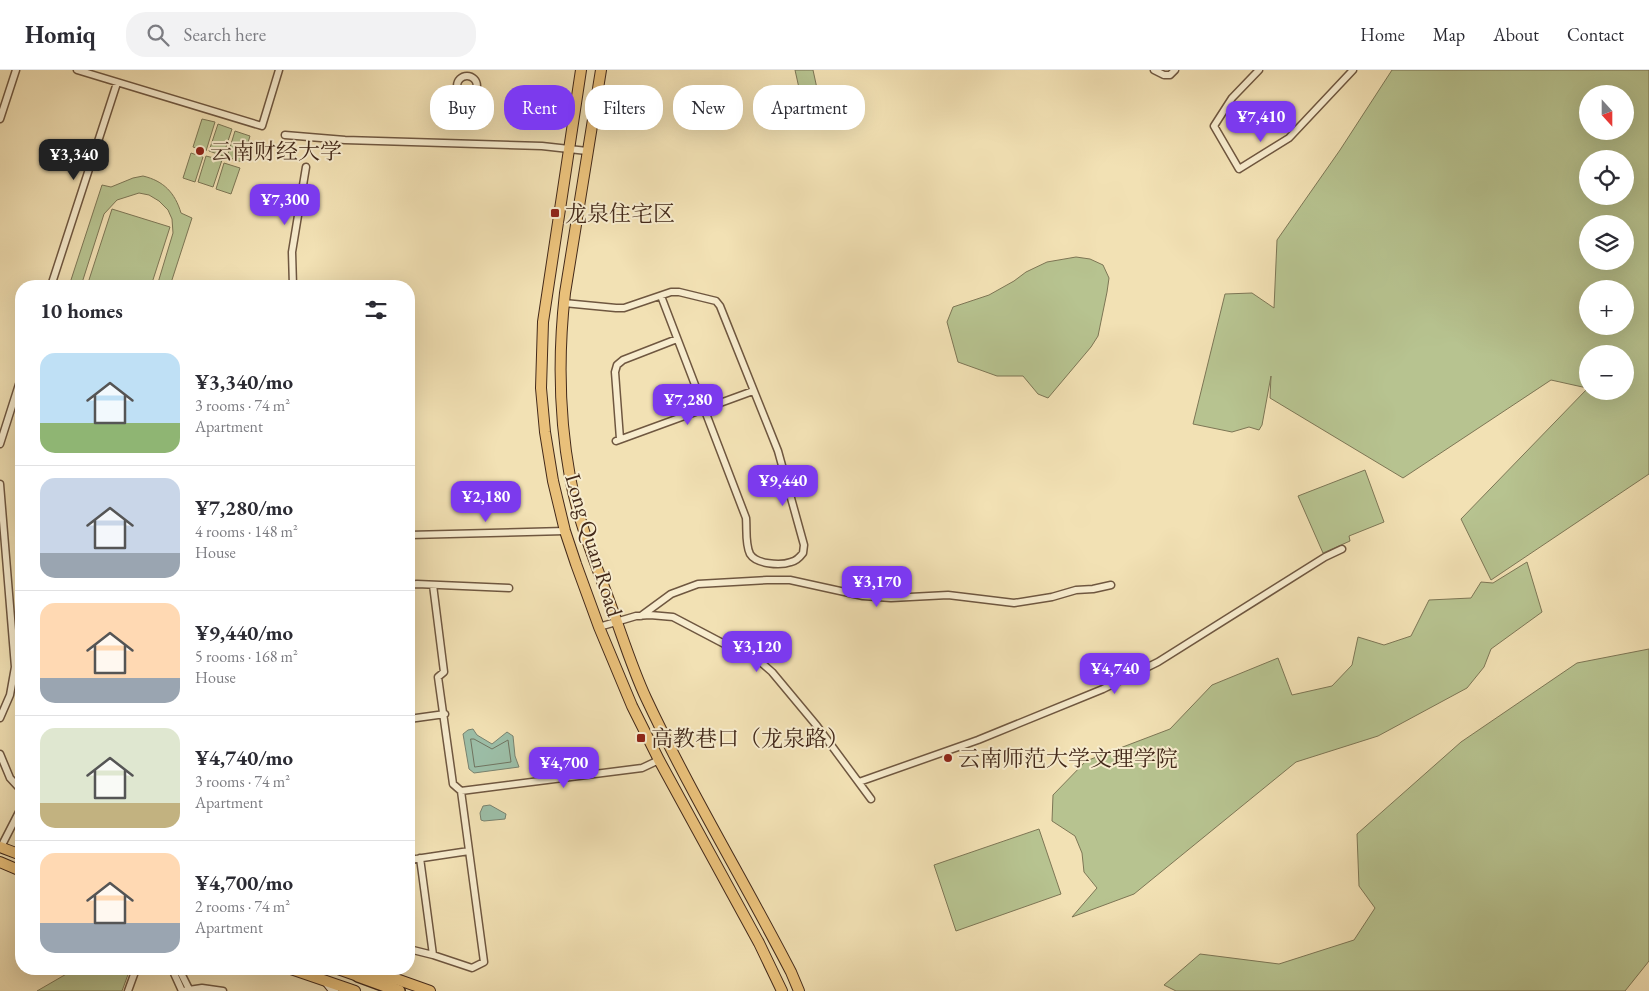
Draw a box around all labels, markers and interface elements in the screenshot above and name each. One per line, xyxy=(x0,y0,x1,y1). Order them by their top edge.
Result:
search box xyxy=(126,12,476,57)
text: Homiq xyxy=(25,19,96,50)
icon: search xyxy=(144,21,172,49)
text: Search here xyxy=(184,22,266,47)
text: Home xyxy=(1360,23,1405,46)
text: Map xyxy=(1433,23,1465,46)
text: About xyxy=(1493,23,1539,46)
text: Contact xyxy=(1567,23,1624,46)
chip: Buy xyxy=(430,85,494,130)
chip: Rent xyxy=(504,85,575,130)
chip: Filters xyxy=(585,85,663,130)
chip: New xyxy=(673,85,743,130)
chip: Apartment xyxy=(753,85,865,130)
north arrow xyxy=(1579,85,1634,140)
map controls xyxy=(1579,85,1634,400)
pin: ¥7,410 xyxy=(1220,100,1302,143)
text: ¥7,410 xyxy=(1237,106,1285,127)
place label: 云南财经大学 xyxy=(210,137,342,166)
pin: ¥3,340 xyxy=(33,138,115,181)
text: ¥3,340 xyxy=(50,144,98,165)
marker: 云南财经大学 xyxy=(194,145,206,157)
button: locate xyxy=(1579,150,1634,205)
pin: ¥7,300 xyxy=(244,184,326,226)
text: ¥7,300 xyxy=(261,189,309,210)
place label: 龙泉住宅区 xyxy=(565,199,675,228)
marker: 龙泉住宅区 xyxy=(549,207,561,219)
button: layers xyxy=(1579,215,1634,270)
button: + xyxy=(1579,280,1634,335)
icon: filters xyxy=(362,296,390,324)
text: 10 homes xyxy=(40,297,123,324)
button: − xyxy=(1579,345,1634,400)
text: ¥3,340/mo xyxy=(195,368,293,395)
icon: home xyxy=(80,373,140,433)
pin: ¥7,280 xyxy=(647,384,729,426)
text: ¥7,280 xyxy=(664,389,712,410)
text: 3 rooms · 74 m² xyxy=(195,395,290,416)
text: Apartment xyxy=(195,416,263,437)
pin: ¥9,440 xyxy=(742,464,824,507)
street label: Long Quan Road xyxy=(558,470,630,621)
text: ¥9,440 xyxy=(759,470,807,491)
pin: ¥2,180 xyxy=(445,480,527,523)
text: ¥2,180 xyxy=(462,486,510,507)
text: ¥7,280/mo xyxy=(195,494,293,521)
icon: home xyxy=(80,498,140,558)
text: 4 rooms · 148 m² xyxy=(195,521,298,542)
text: House xyxy=(195,542,236,563)
pin: ¥3,170 xyxy=(836,566,918,608)
text: ¥3,170 xyxy=(853,571,901,592)
text: ¥9,440/mo xyxy=(195,619,293,646)
icon: home xyxy=(80,623,140,683)
pin: ¥3,120 xyxy=(716,630,798,673)
text: ¥3,120 xyxy=(733,636,781,657)
text: 5 rooms · 168 m² xyxy=(195,646,298,667)
pin: ¥4,740 xyxy=(1074,652,1156,695)
text: ¥4,740 xyxy=(1091,658,1139,679)
text: House xyxy=(195,667,236,688)
place label: 高教巷口（龙泉路） xyxy=(651,724,849,753)
marker: 高教巷口（龙泉路） xyxy=(635,732,647,744)
text: ¥4,740/mo xyxy=(195,744,293,771)
place label: 云南师范大学文理学院 xyxy=(958,744,1178,773)
pin: ¥4,700 xyxy=(523,746,605,789)
icon: home xyxy=(80,748,140,808)
text: ¥4,700 xyxy=(540,752,588,773)
marker: 云南师范大学文理学院 xyxy=(942,752,954,764)
text: 3 rooms · 74 m² xyxy=(195,771,290,792)
text: Apartment xyxy=(195,792,263,813)
text: ¥4,700/mo xyxy=(195,869,293,896)
icon: home xyxy=(80,873,140,933)
text: 2 rooms · 74 m² xyxy=(195,896,290,917)
text: Apartment xyxy=(195,917,263,938)

